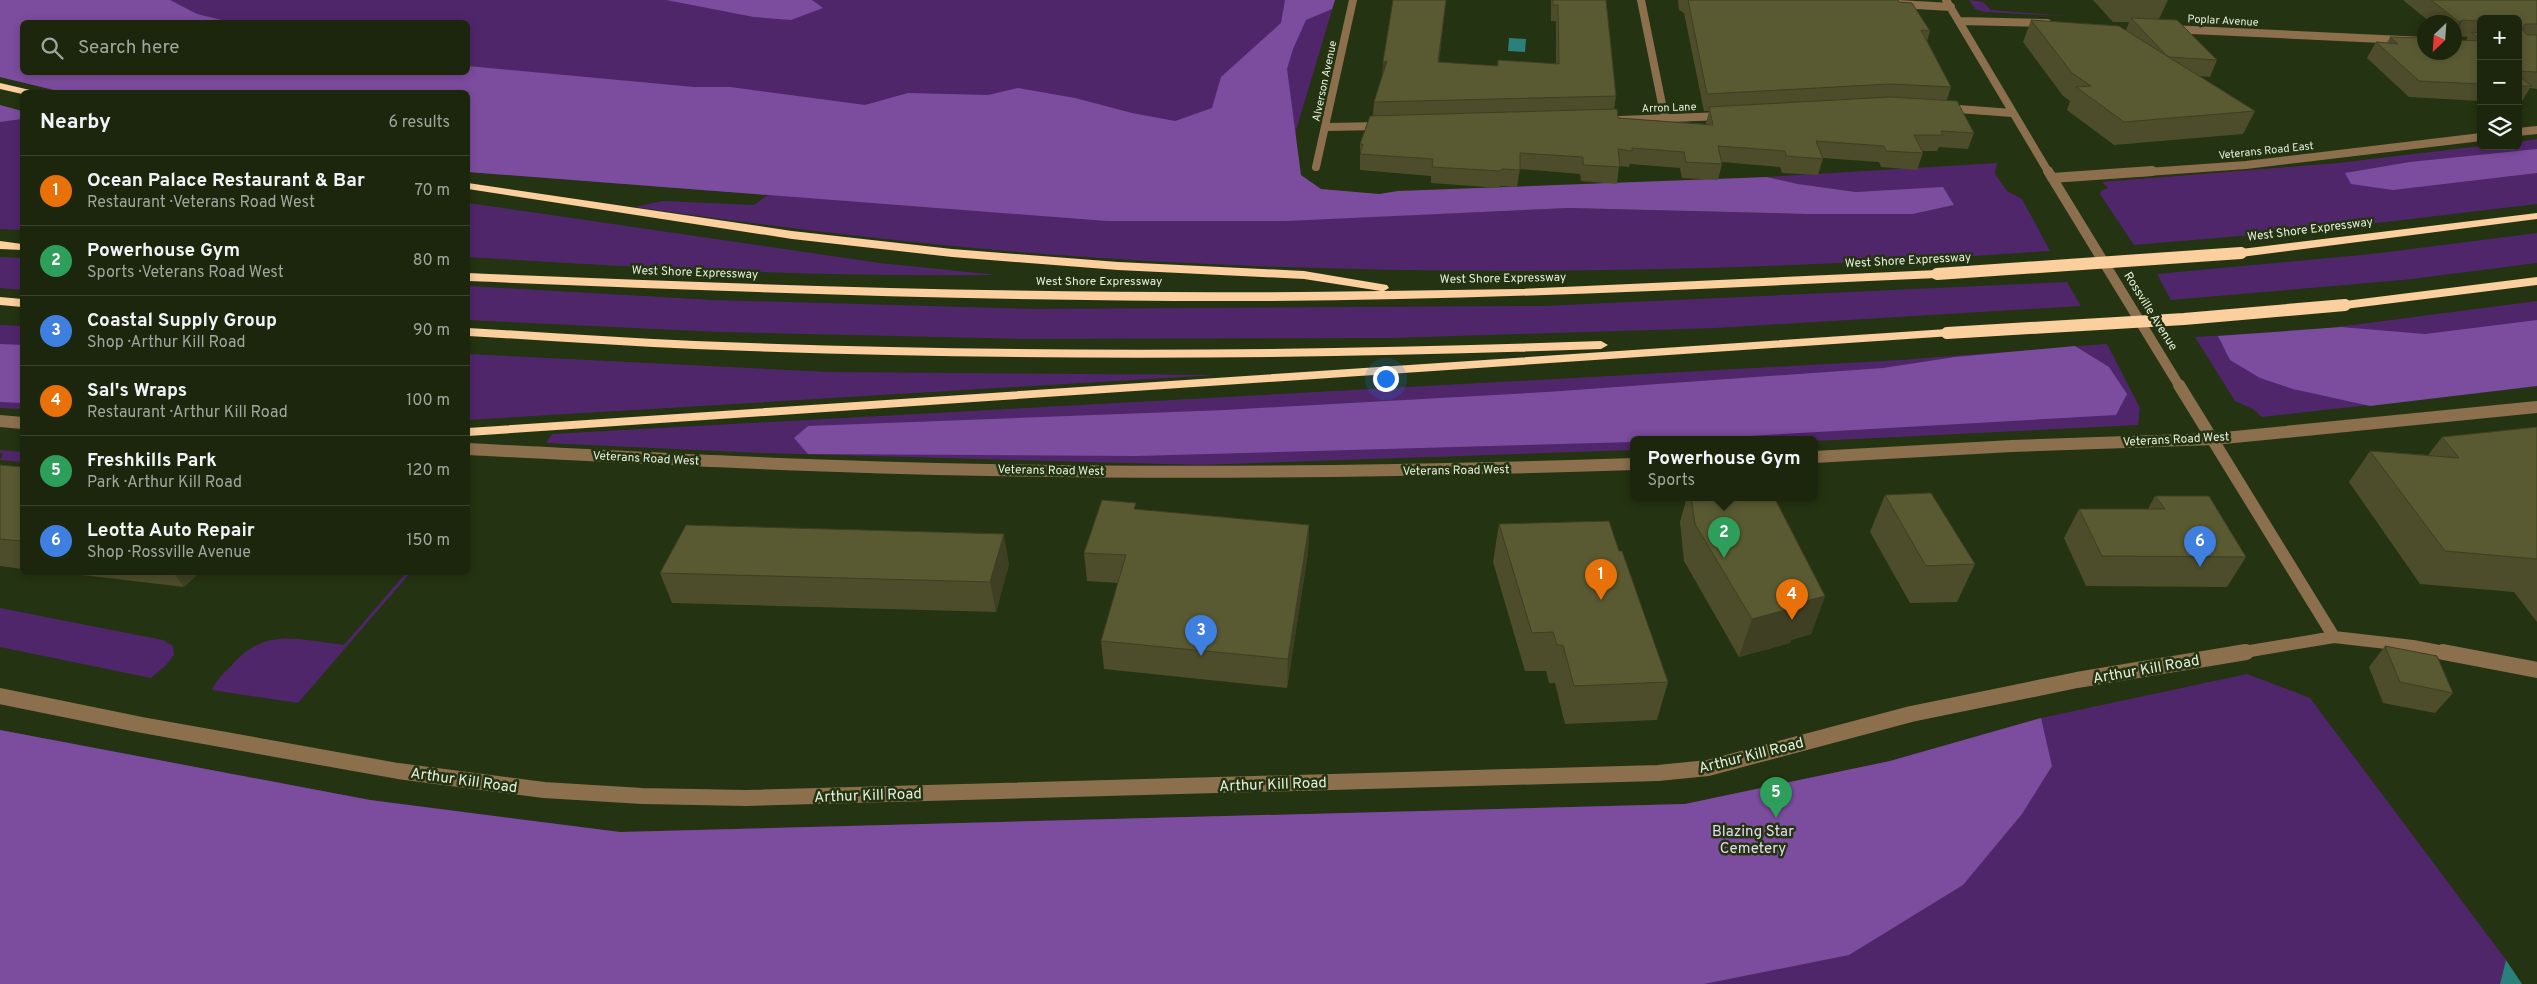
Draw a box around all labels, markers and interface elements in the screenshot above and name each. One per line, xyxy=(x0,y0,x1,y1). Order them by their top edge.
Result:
street label: Poplar Avenue xyxy=(2187,12,2259,30)
north arrow xyxy=(2417,15,2462,60)
map controls xyxy=(2477,15,2522,150)
button: + xyxy=(2477,15,2522,60)
search box xyxy=(20,20,470,75)
icon: search xyxy=(38,34,66,62)
text: Search here xyxy=(78,36,180,60)
street label: Alverson Avenue xyxy=(1310,39,1340,123)
button: − xyxy=(2477,60,2522,105)
street label: Arron Lane xyxy=(1641,100,1697,116)
button: layers xyxy=(2477,105,2522,150)
text: Nearby xyxy=(40,109,111,136)
text: 6 results xyxy=(388,113,450,133)
street label: Veterans Road East xyxy=(2218,139,2314,163)
text: Ocean Palace Restaurant & Bar xyxy=(87,169,365,193)
text: 1 xyxy=(53,181,59,201)
text: 70 m xyxy=(415,181,450,201)
text: Restaurant · Veterans Road West xyxy=(87,193,315,213)
street label: West Shore Expressway xyxy=(2246,214,2374,246)
text: Powerhouse Gym xyxy=(87,239,240,263)
street label: West Shore Expressway xyxy=(1844,250,1972,272)
text: 2 xyxy=(51,251,61,271)
text: 80 m xyxy=(413,251,450,271)
text: Sports · Veterans Road West xyxy=(87,263,284,283)
street label: West Shore Expressway xyxy=(631,263,758,283)
street label: Rossville Avenue xyxy=(2120,269,2181,354)
street label: West Shore Expressway xyxy=(1440,270,1566,288)
street label: West Shore Expressway xyxy=(1036,274,1162,290)
text: Coastal Supply Group xyxy=(87,309,277,333)
text: 3 xyxy=(51,321,61,341)
text: 90 m xyxy=(413,321,450,341)
text: Shop · Arthur Kill Road xyxy=(87,333,246,353)
your location xyxy=(1373,366,1399,392)
text: Sal's Wraps xyxy=(87,379,187,403)
text: 4 xyxy=(51,391,61,411)
text: 100 m xyxy=(406,391,450,411)
text: Restaurant · Arthur Kill Road xyxy=(87,403,288,423)
street label: Veterans Road West xyxy=(2122,429,2230,451)
popup xyxy=(1630,436,1818,501)
text: Powerhouse Gym xyxy=(1647,447,1801,471)
street label: Veterans Road West xyxy=(592,448,700,470)
text: Freshkills Park xyxy=(87,449,217,473)
text: 5 xyxy=(51,461,61,481)
text: 120 m xyxy=(407,461,450,481)
street label: Veterans Road West xyxy=(997,462,1104,480)
street label: Veterans Road West xyxy=(1403,462,1510,480)
text: Sports xyxy=(1647,471,1695,491)
text: Park · Arthur Kill Road xyxy=(87,473,242,493)
pin: 2 xyxy=(1708,517,1740,558)
text: Leotta Auto Repair xyxy=(87,519,255,543)
pin: 6 xyxy=(2184,526,2216,567)
text: 6 xyxy=(51,531,61,551)
text: 150 m xyxy=(407,531,450,551)
text: Shop · Rossville Avenue xyxy=(87,543,251,563)
pin: 1 xyxy=(1585,559,1617,600)
pin: 4 xyxy=(1776,579,1808,620)
pin: 3 xyxy=(1185,615,1217,656)
street label: Arthur Kill Road xyxy=(2092,652,2201,689)
street label: Arthur Kill Road xyxy=(1697,734,1806,779)
street label: Arthur Kill Road xyxy=(409,765,518,798)
street label: Arthur Kill Road xyxy=(1219,774,1327,797)
pin: 5 xyxy=(1760,777,1792,818)
street label: Arthur Kill Road xyxy=(814,785,922,808)
park label: Blazing Star Cemetery xyxy=(1712,823,1794,859)

